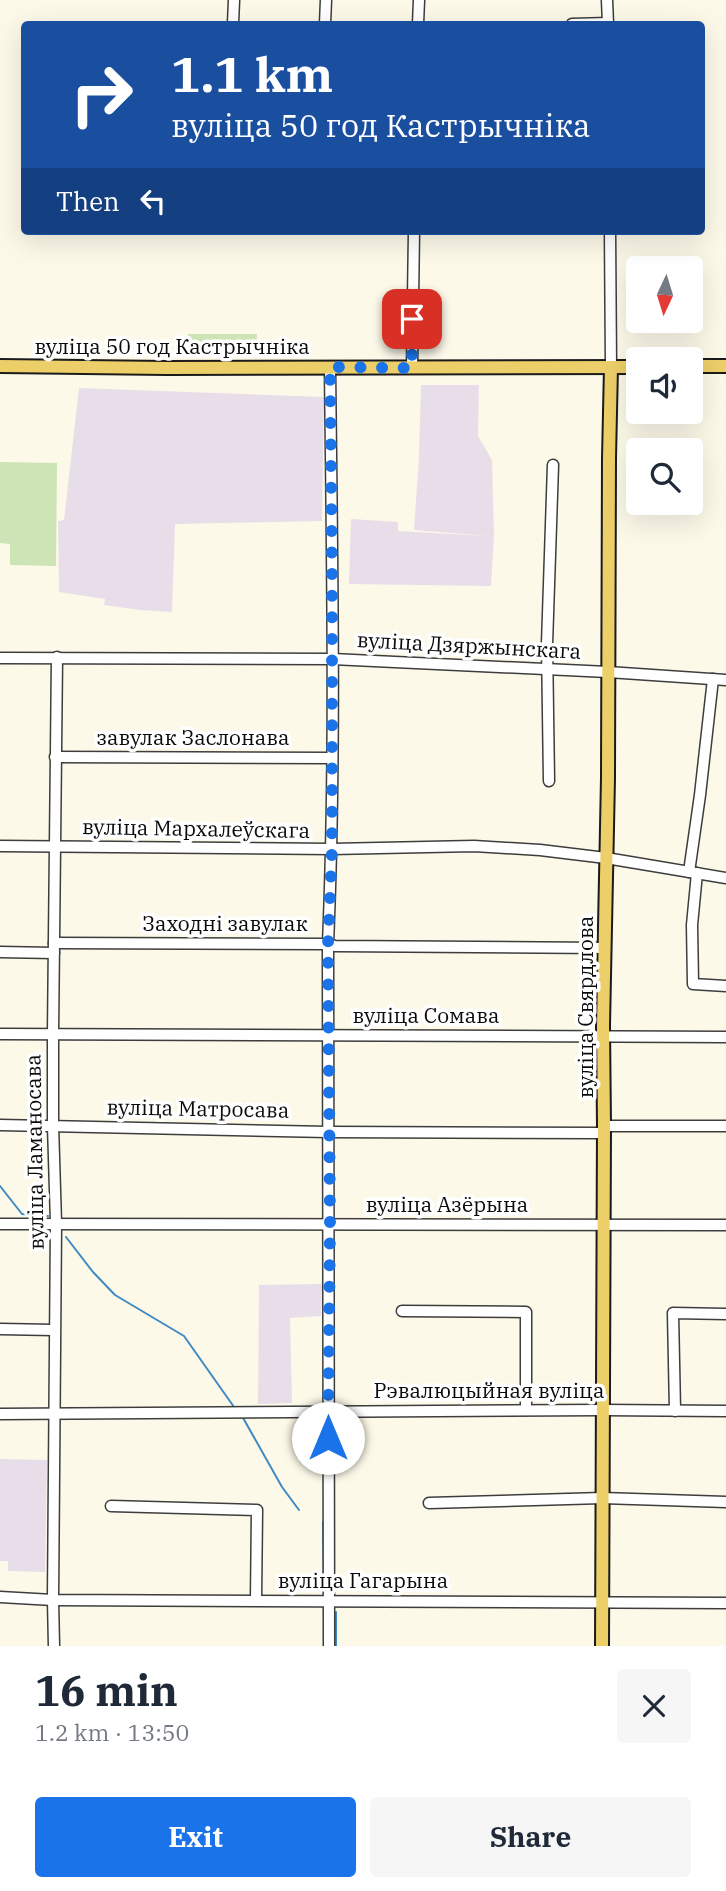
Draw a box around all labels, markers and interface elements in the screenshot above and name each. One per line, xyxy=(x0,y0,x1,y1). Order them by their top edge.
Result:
text: 1.1 km xyxy=(171,42,333,105)
icon: right xyxy=(56,49,147,140)
text: вуліца 50 год Кастрычніка xyxy=(171,104,590,146)
icon: left xyxy=(134,182,172,220)
text: Then xyxy=(56,184,120,218)
north arrow xyxy=(626,256,704,332)
map controls xyxy=(626,256,703,515)
pin xyxy=(382,289,442,349)
icon: arrive xyxy=(393,300,431,338)
street label: вуліца 50 год Кастрычніка xyxy=(34,332,310,360)
button: sound xyxy=(626,347,703,424)
button: search xyxy=(626,438,703,515)
street label: вуліца Дзяржынскага xyxy=(356,625,582,665)
street label: завулак Заслонава xyxy=(96,723,290,751)
street label: вуліца Мархалеўскага xyxy=(82,812,310,844)
street label: Заходні завулак xyxy=(142,909,308,937)
street label: вуліца Свярдлова xyxy=(571,916,599,1098)
street label: вуліца Сомава xyxy=(352,1001,500,1029)
street label: вуліца Ламаносава xyxy=(18,1054,50,1250)
street label: вуліца Матросава xyxy=(107,1092,290,1124)
street label: вуліца Азёрына xyxy=(366,1190,528,1218)
street label: Рэвалюцыйная вуліца xyxy=(374,1376,604,1404)
position arrow xyxy=(291,1401,365,1475)
street label: вуліца Гагарына xyxy=(278,1566,448,1594)
text: 16 min xyxy=(35,1663,178,1718)
button: close xyxy=(617,1669,691,1743)
text: 1.2 km · 13:50 xyxy=(35,1717,189,1747)
button: Exit xyxy=(35,1797,356,1877)
button: Share xyxy=(370,1797,691,1877)

